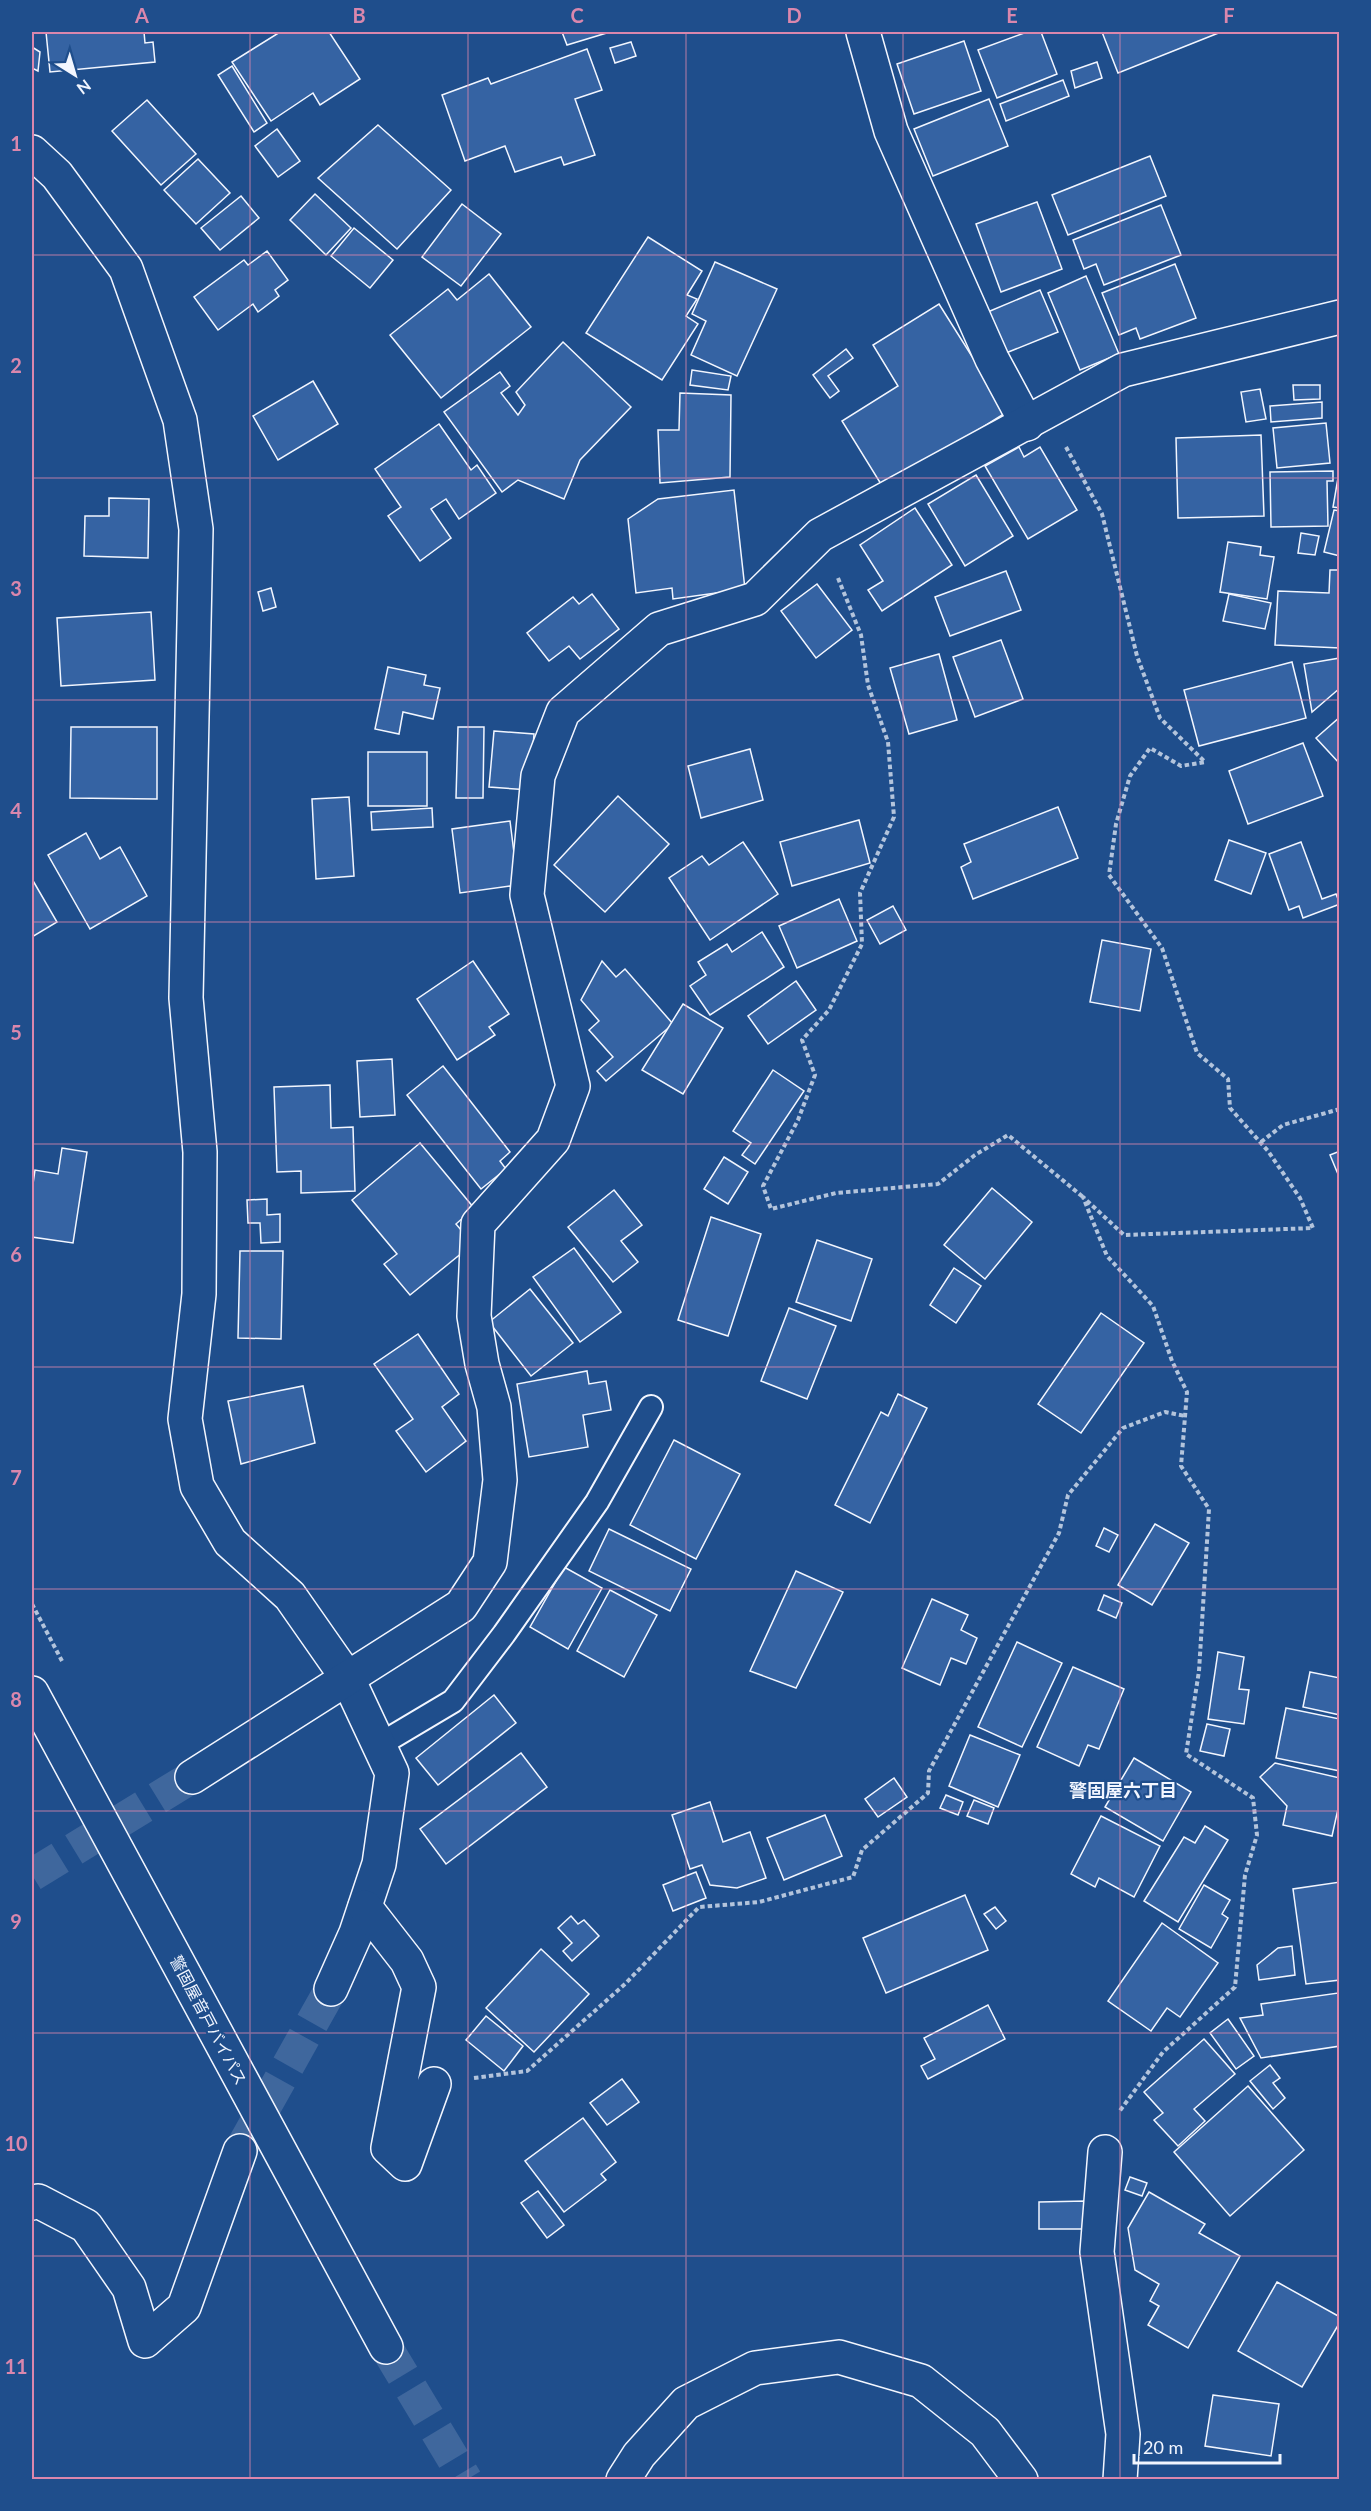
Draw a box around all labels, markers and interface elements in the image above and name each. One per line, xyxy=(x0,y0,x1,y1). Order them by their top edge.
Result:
text: A xyxy=(134,3,149,27)
text: B xyxy=(352,3,366,27)
text: C xyxy=(570,3,584,27)
text: D xyxy=(786,3,802,27)
text: E xyxy=(1006,3,1018,27)
text: F xyxy=(1223,3,1235,27)
north arrow xyxy=(45,45,105,105)
text: N xyxy=(74,76,95,99)
text: 1 xyxy=(10,131,22,155)
text: 2 xyxy=(10,353,22,377)
text: 3 xyxy=(10,576,22,600)
text: 4 xyxy=(10,798,22,822)
text: 5 xyxy=(10,1020,22,1044)
text: 6 xyxy=(10,1242,22,1266)
text: 7 xyxy=(10,1465,22,1489)
text: 8 xyxy=(10,1687,22,1711)
district label: 警固屋六丁目 xyxy=(1069,1779,1177,1801)
text: 9 xyxy=(10,1909,22,1933)
street label: 警固屋音戸バイパス xyxy=(167,1952,251,2088)
text: 10 xyxy=(4,2131,28,2155)
text: 11 xyxy=(4,2354,28,2378)
scale bar xyxy=(1134,2427,1280,2465)
text: 20 m xyxy=(1143,2436,1183,2458)

